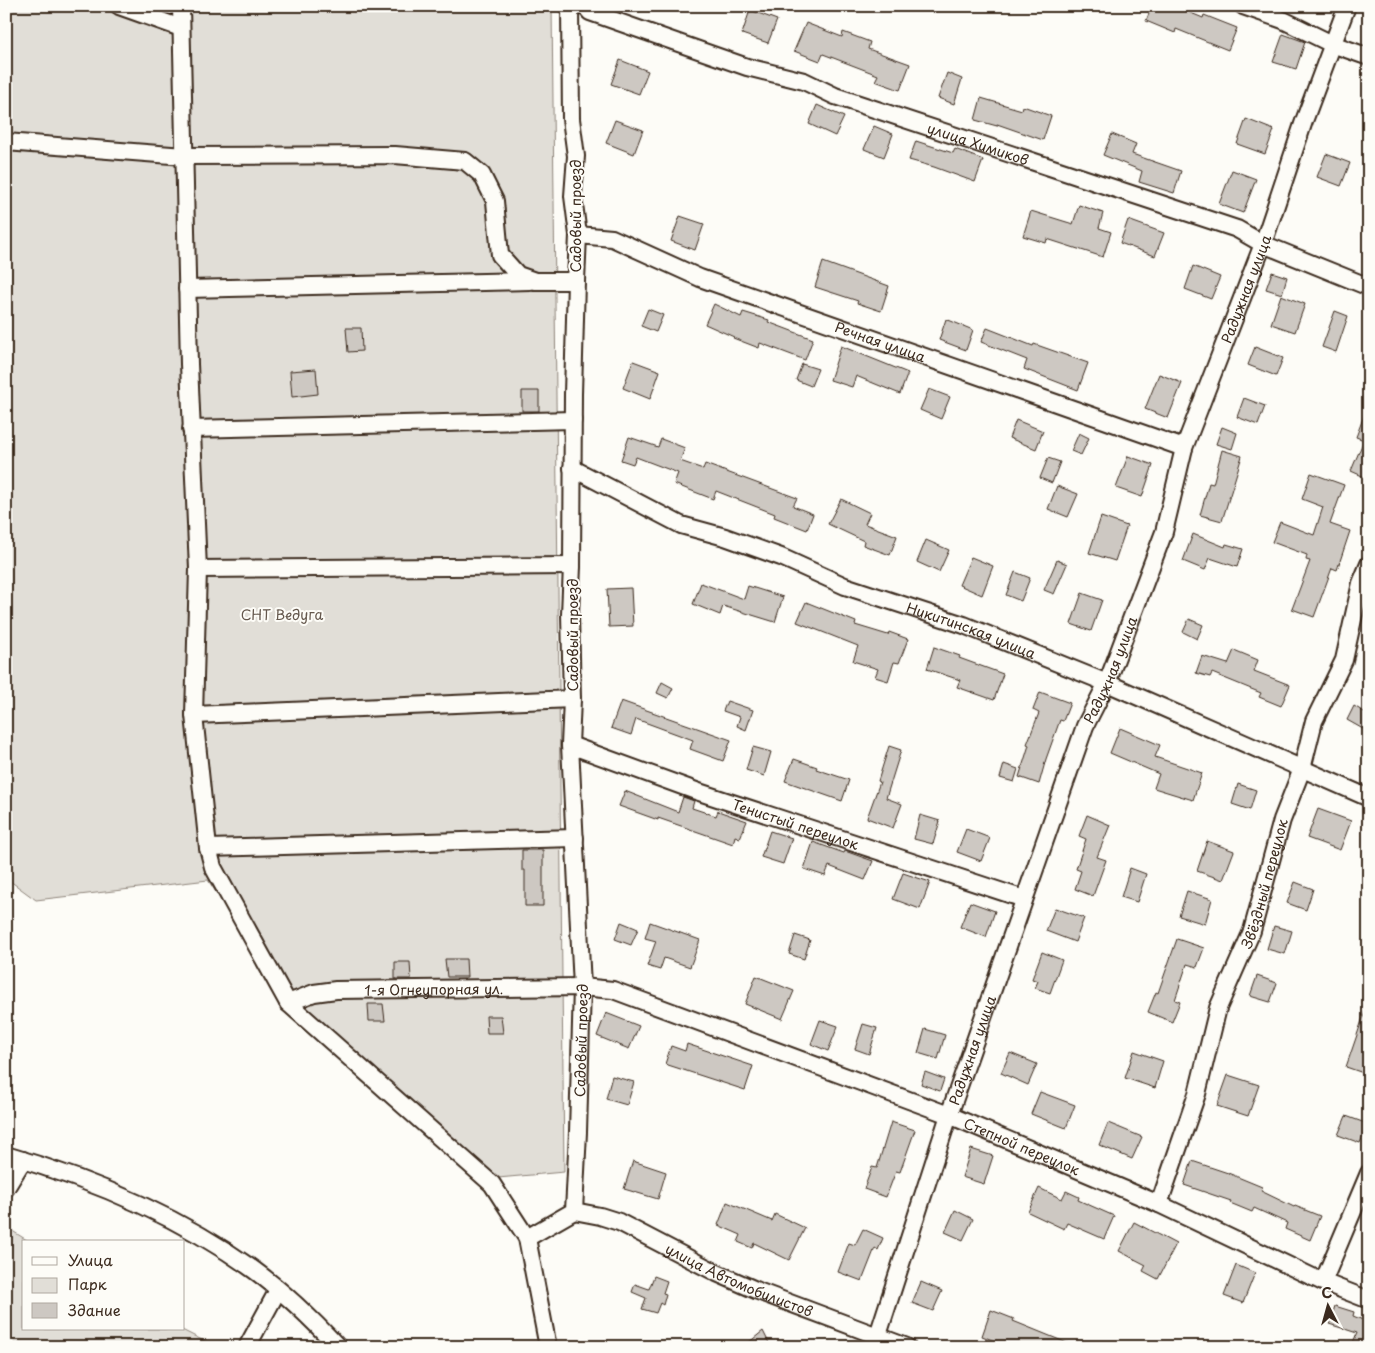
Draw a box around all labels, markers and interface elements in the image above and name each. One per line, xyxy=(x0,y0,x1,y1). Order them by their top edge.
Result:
street label: улица Химиков xyxy=(925,117,1032,170)
street label: Садовый проезд xyxy=(565,159,586,273)
street label: Радужная улица xyxy=(1215,232,1276,346)
street label: Речная улица xyxy=(832,316,929,367)
street label: Садовый проезд xyxy=(562,578,583,692)
street label: Никитинская улица xyxy=(904,596,1039,664)
park label: СНТ Ведуга xyxy=(241,604,323,625)
street label: Радужная улица xyxy=(1078,613,1142,727)
street label: Тенистый переулок xyxy=(730,793,862,855)
street label: Звёздный переулок xyxy=(1235,816,1293,952)
street label: 1-я Огнеупорная ул. xyxy=(364,977,503,1000)
street label: Садовый проезд xyxy=(568,983,593,1097)
street label: Радужная улица xyxy=(943,992,1001,1108)
street label: Степной переулок xyxy=(961,1112,1084,1180)
street label: улица Автомобилистов xyxy=(662,1238,816,1321)
legend xyxy=(22,1240,185,1330)
text: Улица xyxy=(68,1248,113,1271)
text: Парк xyxy=(68,1272,107,1295)
north arrow xyxy=(1302,1280,1352,1330)
text: С xyxy=(1320,1282,1333,1304)
text: Здание xyxy=(68,1298,121,1321)

